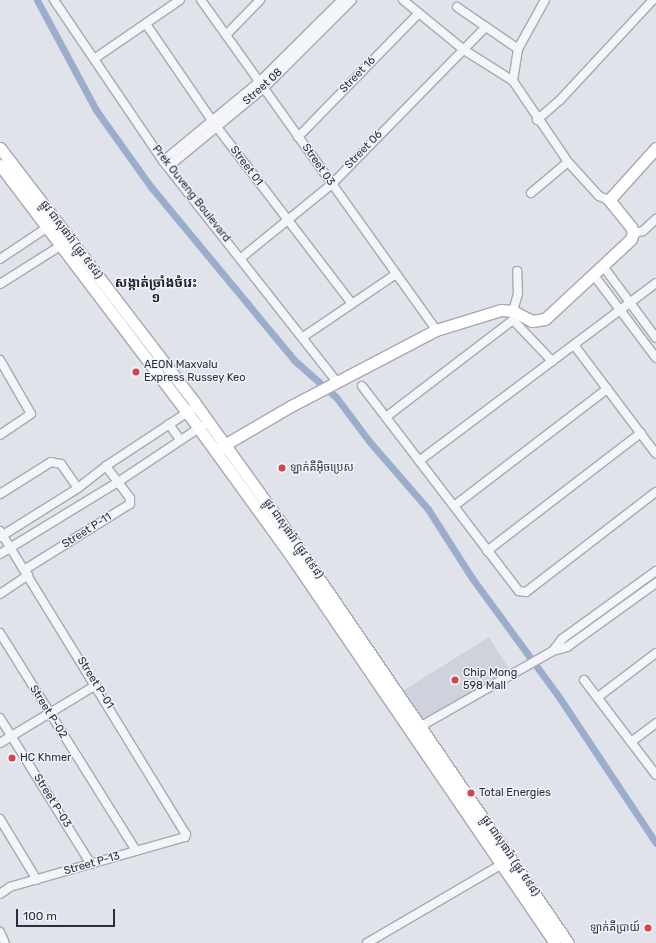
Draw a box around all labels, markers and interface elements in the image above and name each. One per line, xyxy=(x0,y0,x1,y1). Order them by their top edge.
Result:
street label: Street 16 xyxy=(337,54,379,96)
street label: Street 08 xyxy=(241,66,285,108)
street label: Street 06 xyxy=(343,128,385,172)
street label: Street 03 xyxy=(299,142,337,188)
street label: Prek Ouveng Boulevard xyxy=(149,143,233,245)
street label: Street 01 xyxy=(227,144,265,188)
street label: ផ្លូវ ជាសុផារ៉ា (ផ្លូវ ៥៩៨) xyxy=(37,198,105,282)
district label: សង្កាត់ច្រាំងចំរេះ ១ xyxy=(115,276,197,307)
place label: AEON Maxvalu Express Russey Keo xyxy=(144,359,246,385)
marker: AEON Maxvalu Express Russey Keo xyxy=(131,367,141,377)
place label: ឡាក់គីអ៊ិចប្រេស xyxy=(290,461,354,475)
marker: ឡាក់គីអ៊ិចប្រេស xyxy=(277,463,287,473)
street label: ផ្លូវ ជាសុផារ៉ា (ផ្លូវ ៥៩៨) xyxy=(260,496,326,582)
street label: Street P-11 xyxy=(60,511,114,551)
street label: Street P-01 xyxy=(74,655,116,711)
place label: Chip Mong 598 Mall xyxy=(463,667,517,693)
marker: Chip Mong 598 Mall xyxy=(450,675,460,685)
street label: Street P-02 xyxy=(26,683,70,741)
place label: HC Khmer xyxy=(20,751,71,765)
marker: HC Khmer xyxy=(7,753,17,763)
street label: Street P-03 xyxy=(30,772,74,830)
place label: Total Energies xyxy=(479,786,551,800)
marker: Total Energies xyxy=(466,788,476,798)
street label: ផ្លូវ ជាសុផារ៉ា (ផ្លូវ ៥៩៨) xyxy=(478,813,542,899)
street label: Street P-13 xyxy=(62,850,122,878)
scale bar xyxy=(18,901,117,927)
text: 100 m xyxy=(23,909,57,923)
place label: ឡាក់គីប្រាយ៍ xyxy=(590,921,640,935)
marker: ឡាក់គីប្រាយ៍ xyxy=(643,923,653,933)

